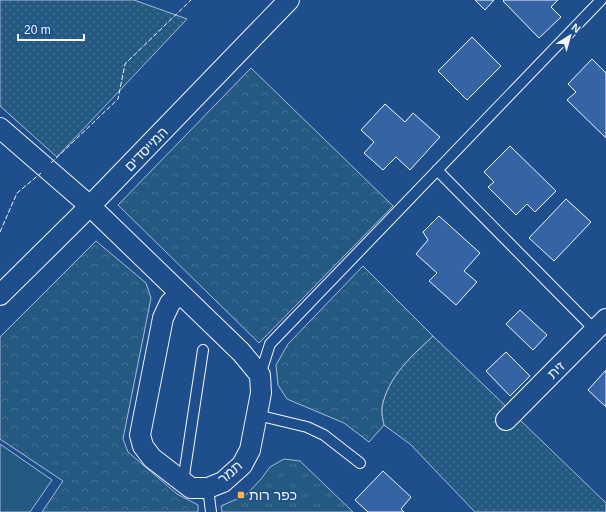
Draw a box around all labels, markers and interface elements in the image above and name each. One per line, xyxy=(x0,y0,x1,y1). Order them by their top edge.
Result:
scale bar xyxy=(18,16,84,42)
north arrow xyxy=(550,16,590,56)
text: N xyxy=(569,21,583,35)
text: 20 m xyxy=(24,23,51,37)
street label: המייסדים xyxy=(121,124,171,174)
street label: זית xyxy=(544,358,568,382)
street label: תמר xyxy=(215,457,245,487)
place label: כפר רות xyxy=(249,487,297,503)
marker: כפר רות xyxy=(236,490,246,500)

